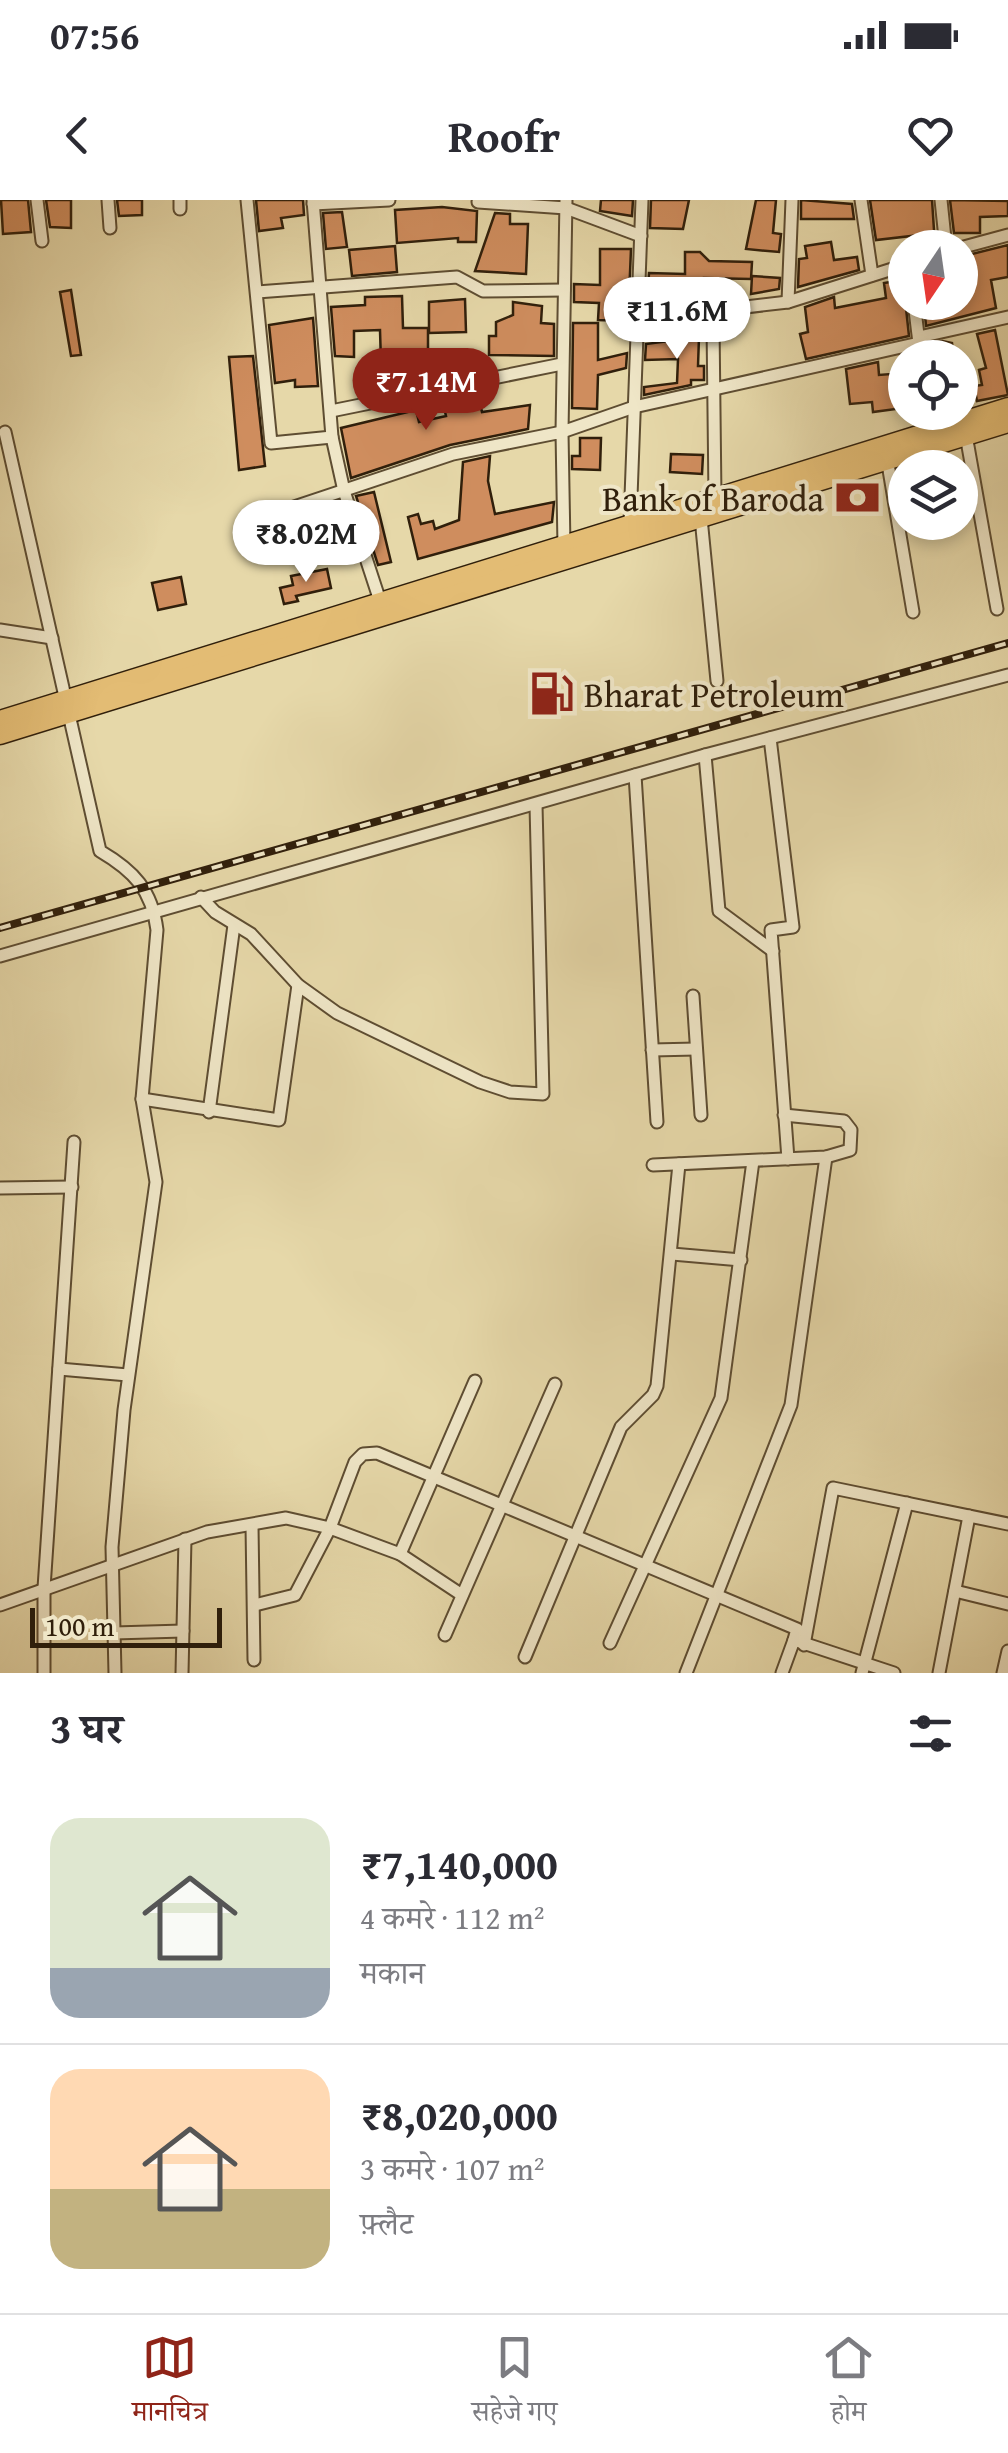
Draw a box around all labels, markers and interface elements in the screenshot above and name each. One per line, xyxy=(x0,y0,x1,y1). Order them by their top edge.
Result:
text: 07:56 xyxy=(50,7,140,63)
text: Roofr xyxy=(448,103,560,168)
icon: back xyxy=(50,108,105,163)
icon: heart xyxy=(903,108,958,163)
north arrow xyxy=(888,230,978,320)
map controls xyxy=(888,230,978,540)
pin: ₹11.6M xyxy=(596,277,758,362)
text: ₹11.6M xyxy=(626,286,728,333)
button: locate xyxy=(888,340,978,430)
pin: ₹7.14M xyxy=(345,348,507,433)
text: ₹7.14M xyxy=(375,357,477,404)
button: layers xyxy=(888,450,978,540)
place label: Bank of Baroda xyxy=(602,473,824,524)
bank icon: Bank of Baroda xyxy=(833,474,881,522)
pin: ₹8.02M xyxy=(225,500,387,585)
text: ₹8.02M xyxy=(255,509,357,556)
place label: Bharat Petroleum xyxy=(584,669,844,720)
fuel station icon: Bharat Petroleum xyxy=(527,670,575,718)
scale bar xyxy=(30,1603,222,1648)
text: 100 m xyxy=(45,1605,114,1646)
text: 3 घर xyxy=(50,1697,123,1758)
icon: filters xyxy=(903,1706,958,1761)
text: ₹7,140,000 xyxy=(360,1833,558,1894)
icon: home xyxy=(130,1858,250,1978)
text: 4 कमरे · 112 m² xyxy=(360,1894,545,1941)
text: मकान xyxy=(360,1949,425,1996)
text: ₹8,020,000 xyxy=(360,2084,558,2145)
icon: home xyxy=(130,2109,250,2229)
text: 3 कमरे · 107 m² xyxy=(360,2145,545,2192)
text: फ़्लैट xyxy=(360,2200,413,2247)
tab: मानचित्र xyxy=(132,2330,208,2439)
tab: सहेजे गए xyxy=(472,2330,557,2439)
tab: होम xyxy=(821,2330,876,2439)

